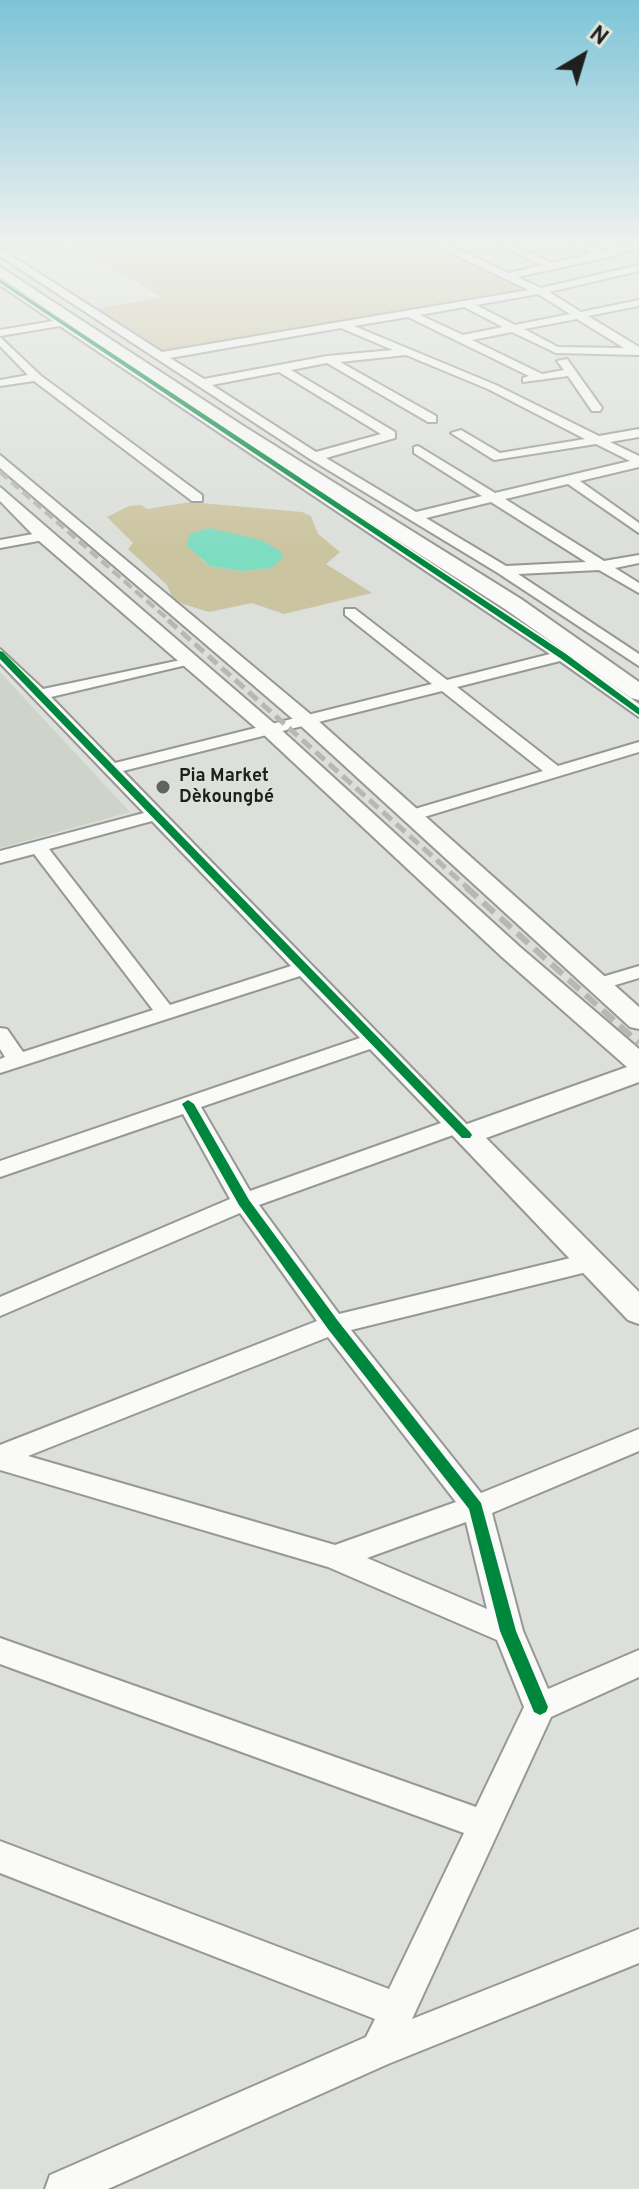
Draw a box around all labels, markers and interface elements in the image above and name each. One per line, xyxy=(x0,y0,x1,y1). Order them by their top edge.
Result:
north arrow xyxy=(543,16,623,96)
text: N xyxy=(584,21,613,52)
place label: Pia Market Dèkoungbé xyxy=(179,766,274,808)
marker: Pia Market Dèkoungbé xyxy=(154,778,172,796)

